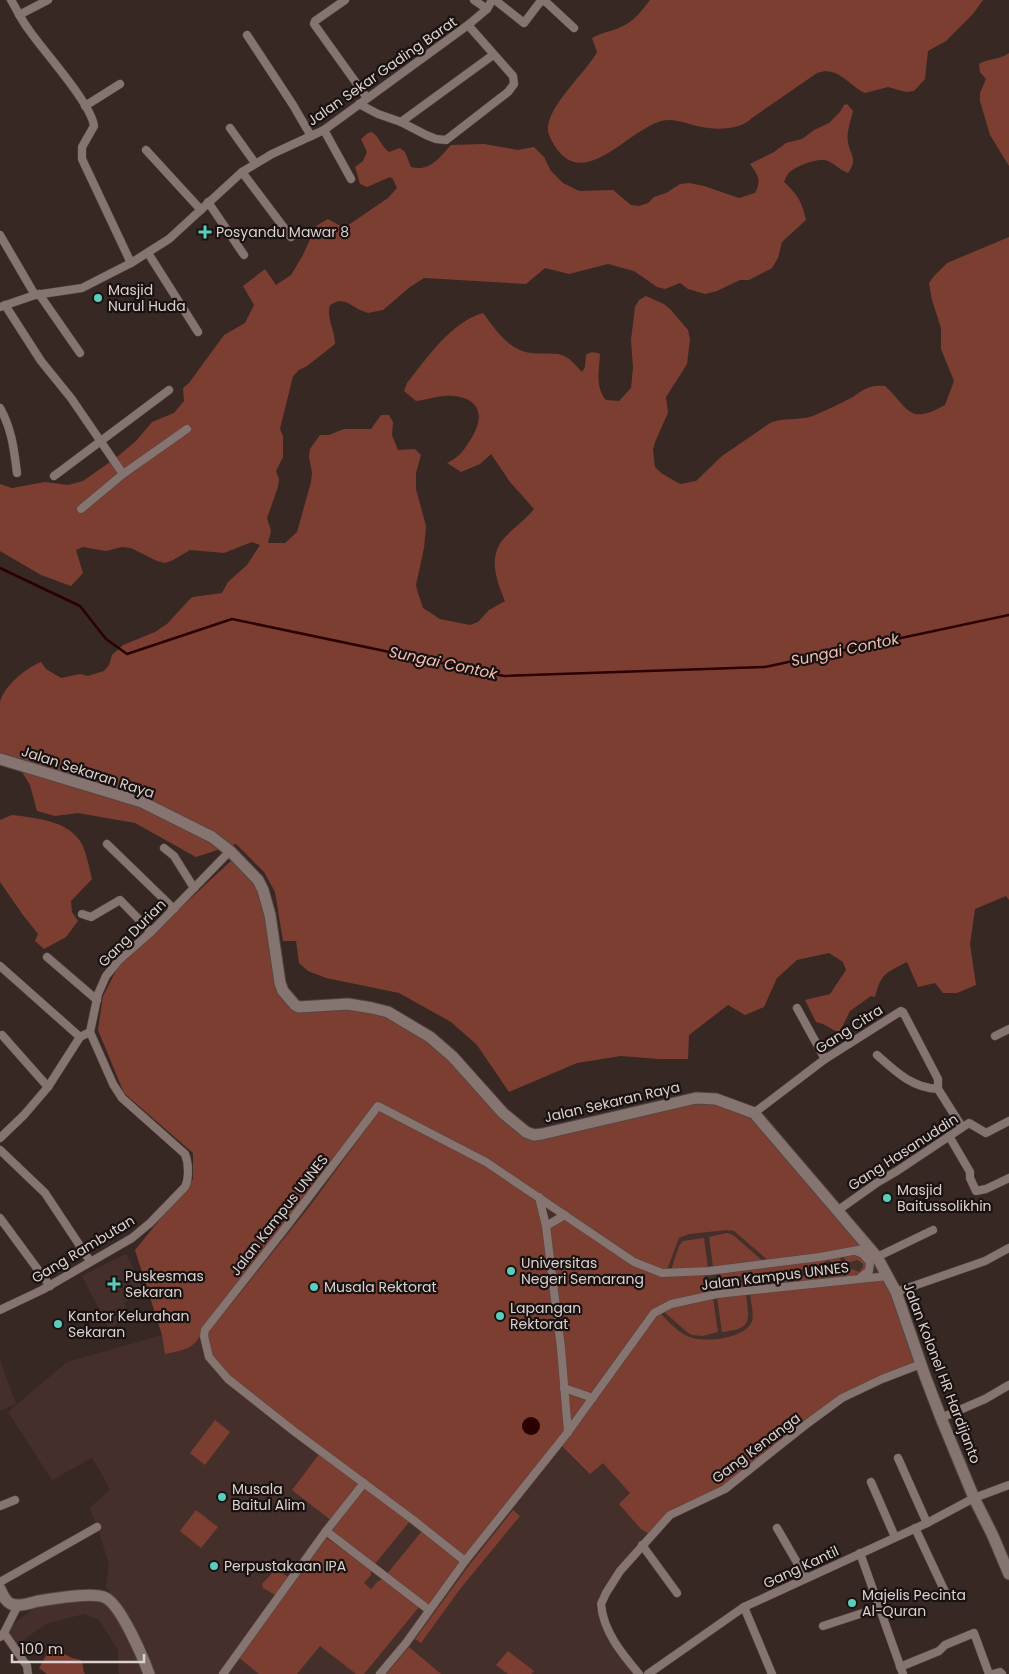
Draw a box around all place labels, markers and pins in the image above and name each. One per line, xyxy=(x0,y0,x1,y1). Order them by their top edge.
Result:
place label: Posyandu Mawar 8 xyxy=(216,222,349,242)
marker: Posyandu Mawar 8 xyxy=(198,225,212,239)
place label: Masjid Nurul Huda xyxy=(108,280,186,316)
marker: Masjid Nurul Huda xyxy=(92,292,104,304)
place label: Masjid Baitussolikhin xyxy=(897,1180,992,1216)
marker: Masjid Baitussolikhin xyxy=(881,1192,893,1204)
place label: Universitas Negeri Semarang xyxy=(521,1253,644,1289)
marker: Universitas Negeri Semarang xyxy=(505,1265,517,1277)
place label: Puskesmas Sekaran xyxy=(125,1266,204,1302)
marker: Puskesmas Sekaran xyxy=(107,1277,121,1291)
place label: Musala Rektorat xyxy=(324,1277,437,1297)
marker: Musala Rektorat xyxy=(308,1281,320,1293)
place label: Lapangan Rektorat xyxy=(510,1298,581,1334)
place label: Kantor Kelurahan Sekaran xyxy=(68,1306,189,1342)
marker: Lapangan Rektorat xyxy=(494,1310,506,1322)
marker: Kantor Kelurahan Sekaran xyxy=(52,1318,64,1330)
place label: Musala Baitul Alim xyxy=(232,1479,305,1515)
marker: Musala Baitul Alim xyxy=(216,1491,228,1503)
place label: Perpustakaan IPA xyxy=(224,1556,346,1576)
marker: Perpustakaan IPA xyxy=(208,1560,220,1572)
place label: Majelis Pecinta Al-Quran xyxy=(862,1585,966,1621)
marker: Majelis Pecinta Al-Quran xyxy=(846,1597,858,1609)

